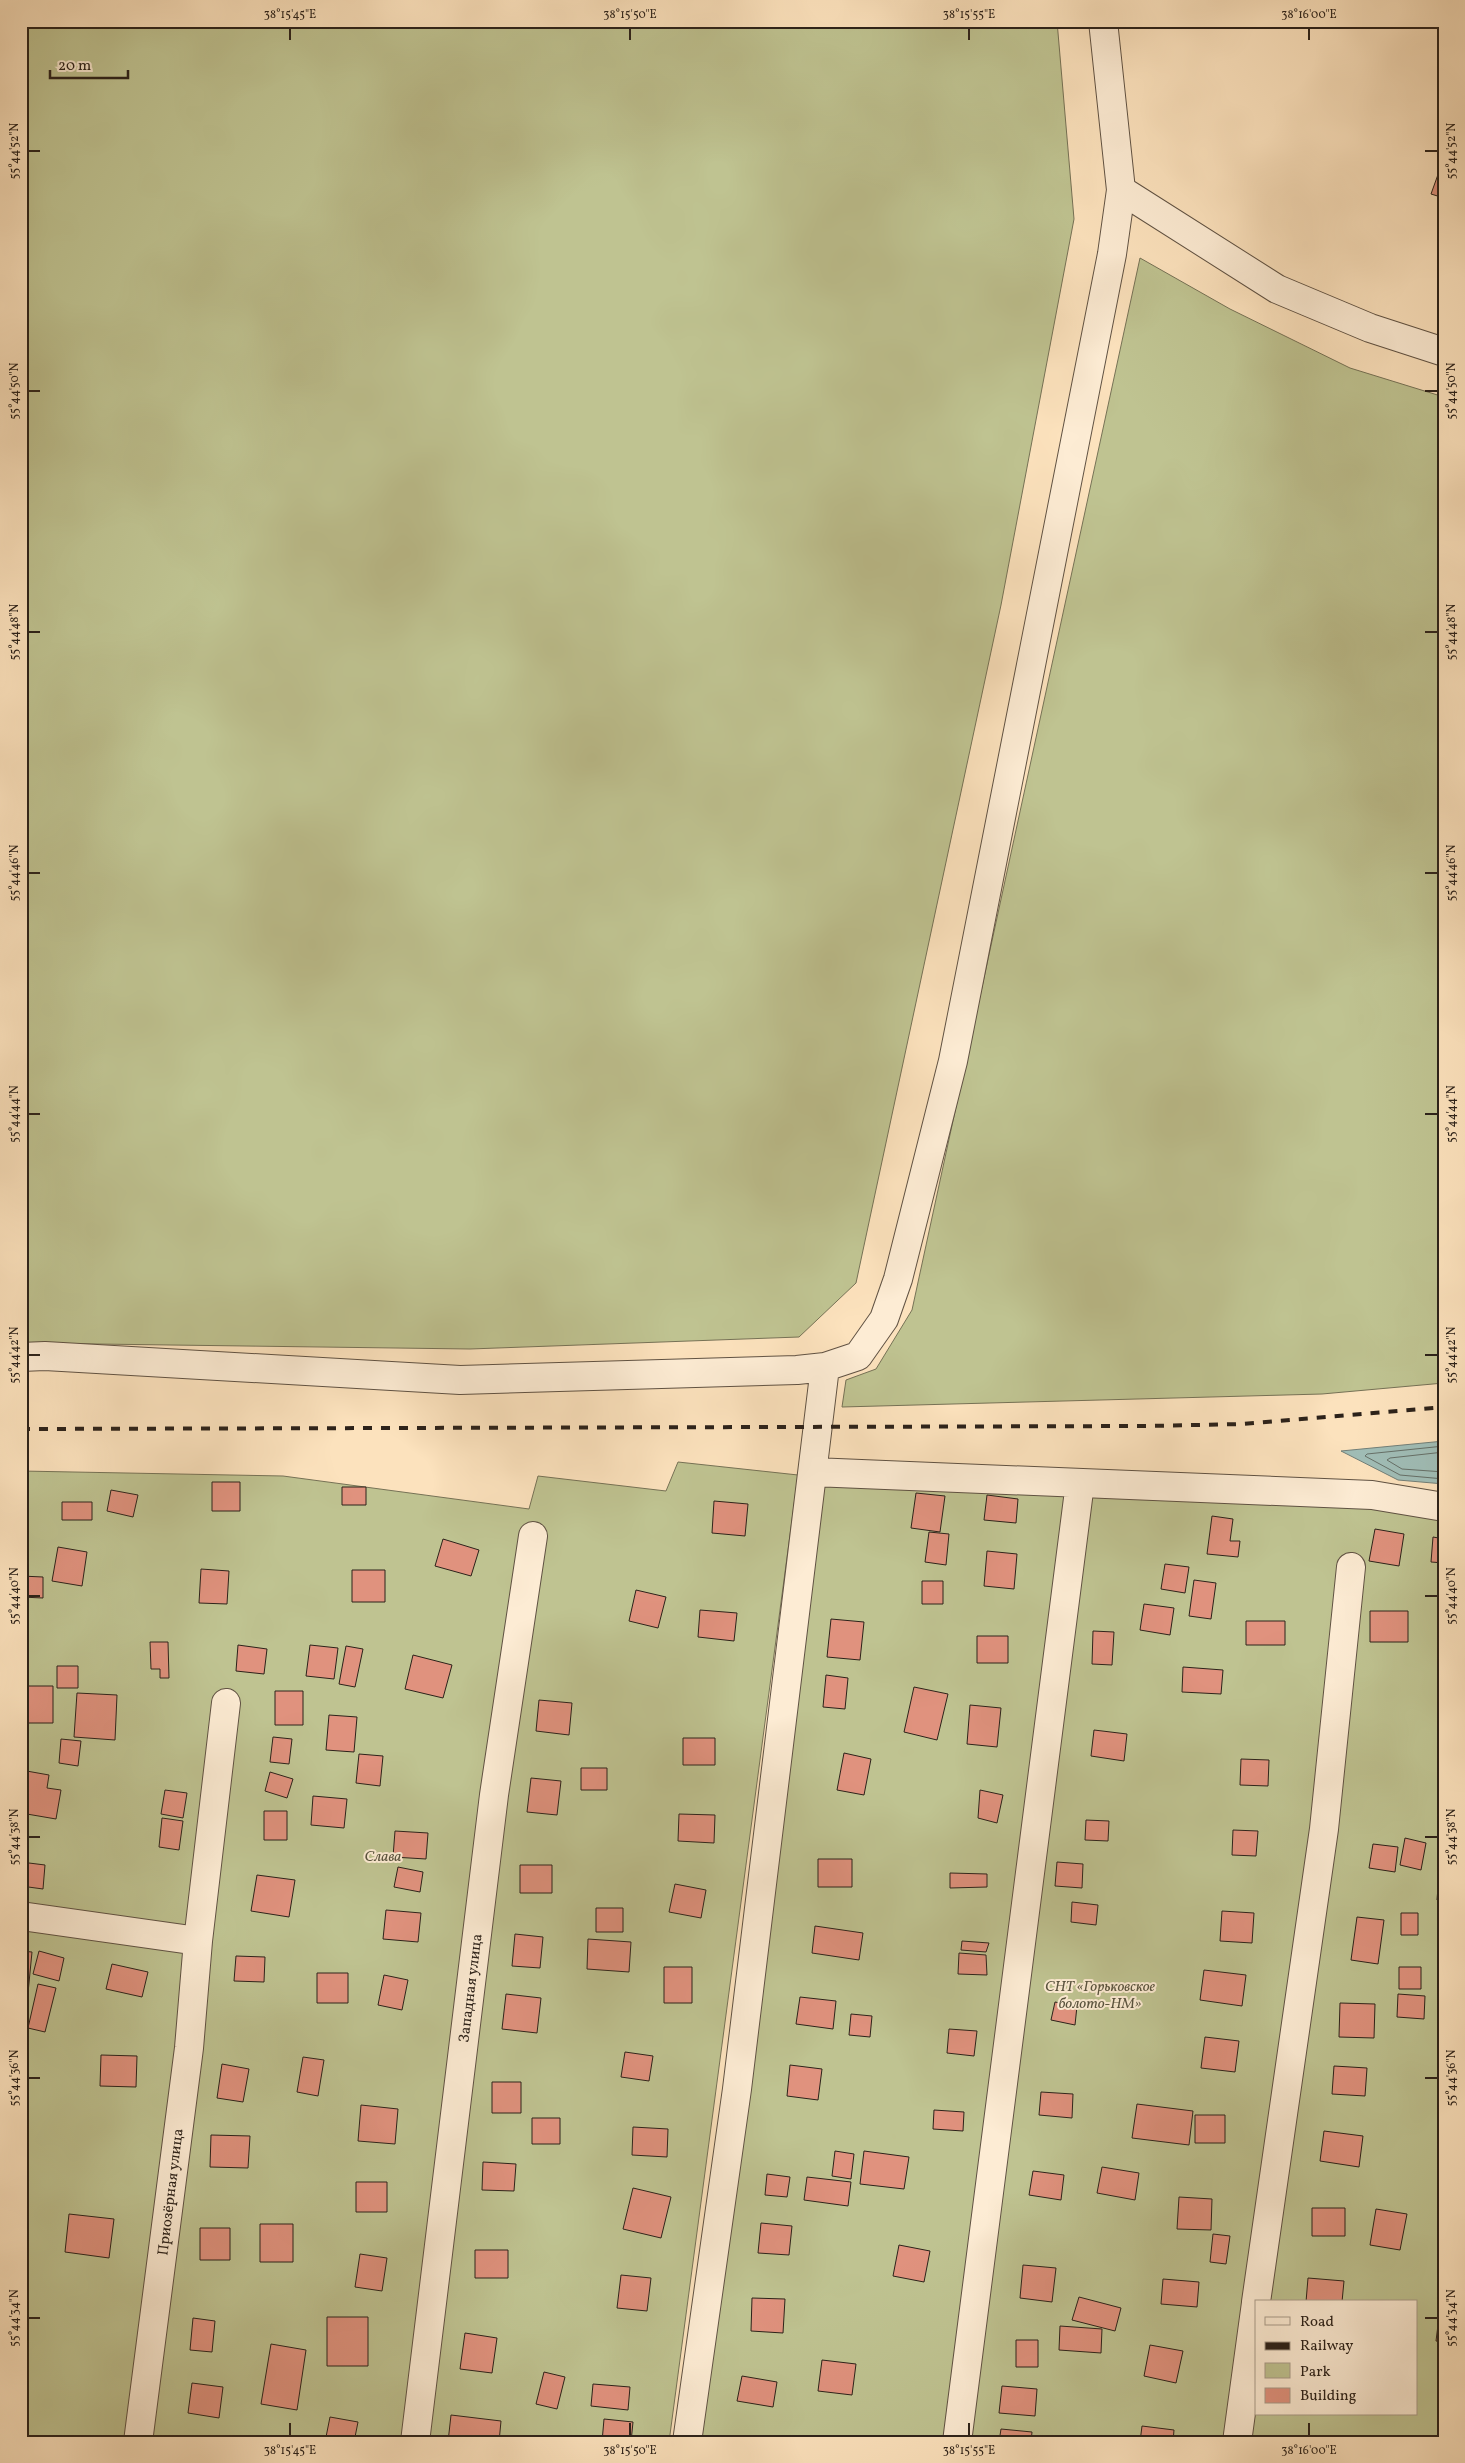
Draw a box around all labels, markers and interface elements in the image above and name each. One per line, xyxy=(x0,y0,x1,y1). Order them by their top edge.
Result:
text: 38°15'45"E xyxy=(264,7,316,23)
text: 38°15'50"E xyxy=(603,7,657,23)
text: 38°15'55"E xyxy=(943,7,995,23)
text: 38°16'00"E xyxy=(1281,7,1337,23)
scale bar xyxy=(50,48,128,80)
text: 20 m xyxy=(58,56,91,77)
text: 55°44'52"N xyxy=(7,123,23,179)
text: 55°44'52"N xyxy=(1444,123,1460,179)
text: 55°44'50"N xyxy=(7,362,23,419)
text: 55°44'50"N xyxy=(1444,362,1460,419)
text: 55°44'48"N xyxy=(7,604,23,660)
text: 55°44'48"N xyxy=(1444,604,1460,660)
text: 55°44'46"N xyxy=(7,845,23,901)
text: 55°44'46"N xyxy=(1444,845,1460,901)
text: 55°44'44"N xyxy=(7,1085,23,1143)
text: 55°44'44"N xyxy=(1444,1085,1460,1143)
text: 55°44'42"N xyxy=(7,1326,23,1383)
text: 55°44'42"N xyxy=(1444,1326,1460,1383)
text: 55°44'40"N xyxy=(7,1567,23,1625)
text: 55°44'40"N xyxy=(1444,1567,1460,1625)
text: 55°44'38"N xyxy=(7,1809,23,1865)
text: 55°44'38"N xyxy=(1444,1809,1460,1865)
park label: Слава xyxy=(365,1847,401,1868)
street label: Западная улица xyxy=(454,1933,489,2044)
park label: СНТ «Горьковское болото-НМ» xyxy=(1045,1977,1156,2015)
text: 55°44'36"N xyxy=(7,2050,23,2106)
text: 55°44'36"N xyxy=(1444,2050,1460,2106)
street label: Приозёрная улица xyxy=(153,2127,190,2257)
text: 55°44'34"N xyxy=(7,2289,23,2347)
text: 55°44'34"N xyxy=(1444,2289,1460,2347)
legend xyxy=(1255,2300,1418,2416)
text: Road xyxy=(1300,2312,1334,2333)
text: Railway xyxy=(1300,2336,1353,2357)
text: Park xyxy=(1300,2362,1331,2383)
text: Building xyxy=(1300,2386,1357,2407)
text: 38°15'45"E xyxy=(264,2443,316,2459)
text: 38°15'50"E xyxy=(603,2443,657,2459)
text: 38°15'55"E xyxy=(943,2443,995,2459)
text: 38°16'00"E xyxy=(1281,2443,1337,2459)

